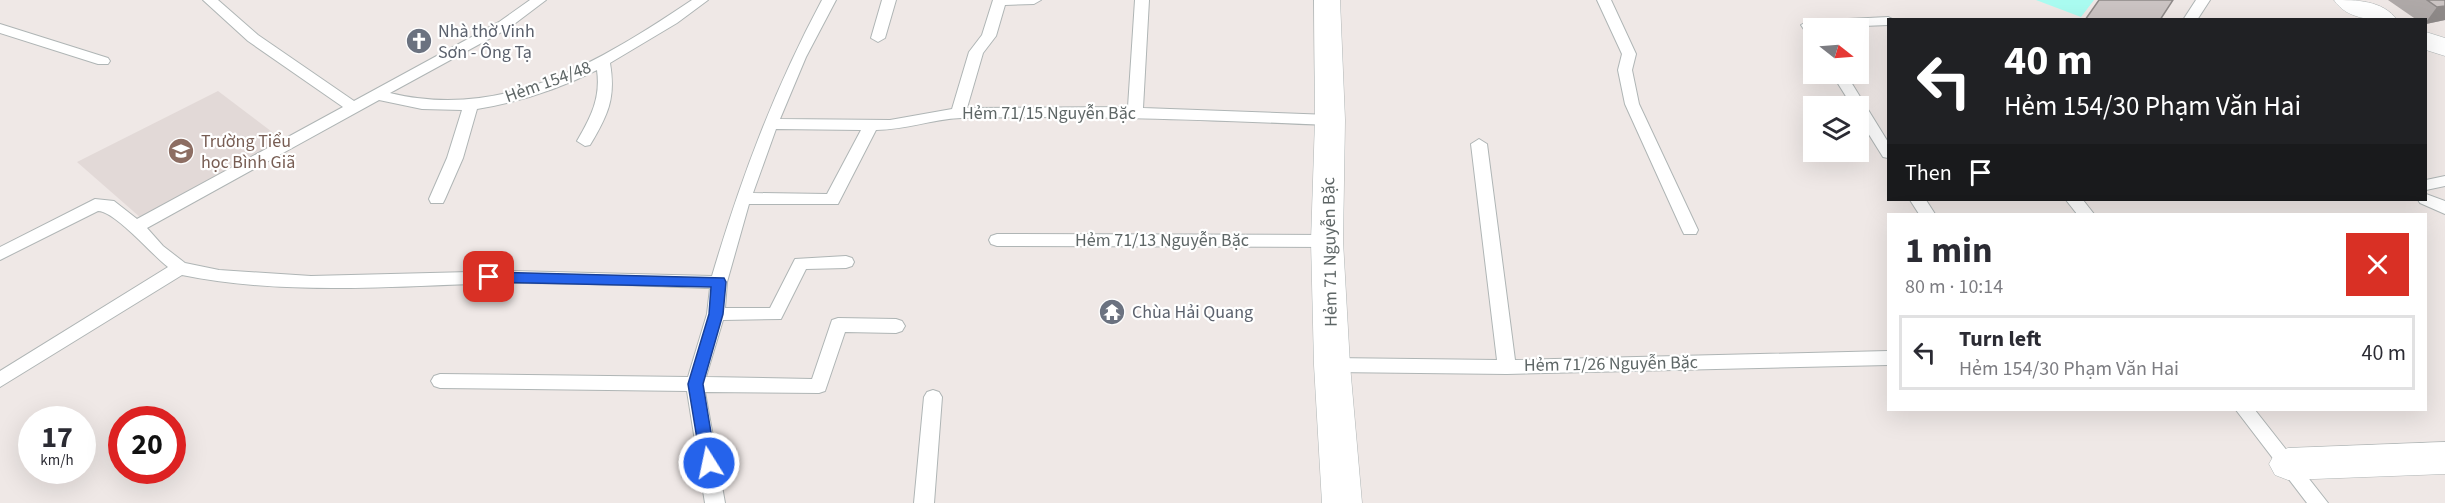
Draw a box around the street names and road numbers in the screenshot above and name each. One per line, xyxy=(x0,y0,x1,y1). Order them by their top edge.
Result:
street label: Hẻm 154/48 xyxy=(501,55,595,109)
street label: Hẻm 71/15 Nguyễn Bặc xyxy=(962,101,1136,126)
street label: Hẻm 71 Nguyễn Bặc xyxy=(1316,177,1344,327)
street label: Hẻm 71/13 Nguyễn Bặc xyxy=(1075,228,1249,253)
street label: Hẻm 71/26 Nguyễn Bặc xyxy=(1524,350,1698,378)

